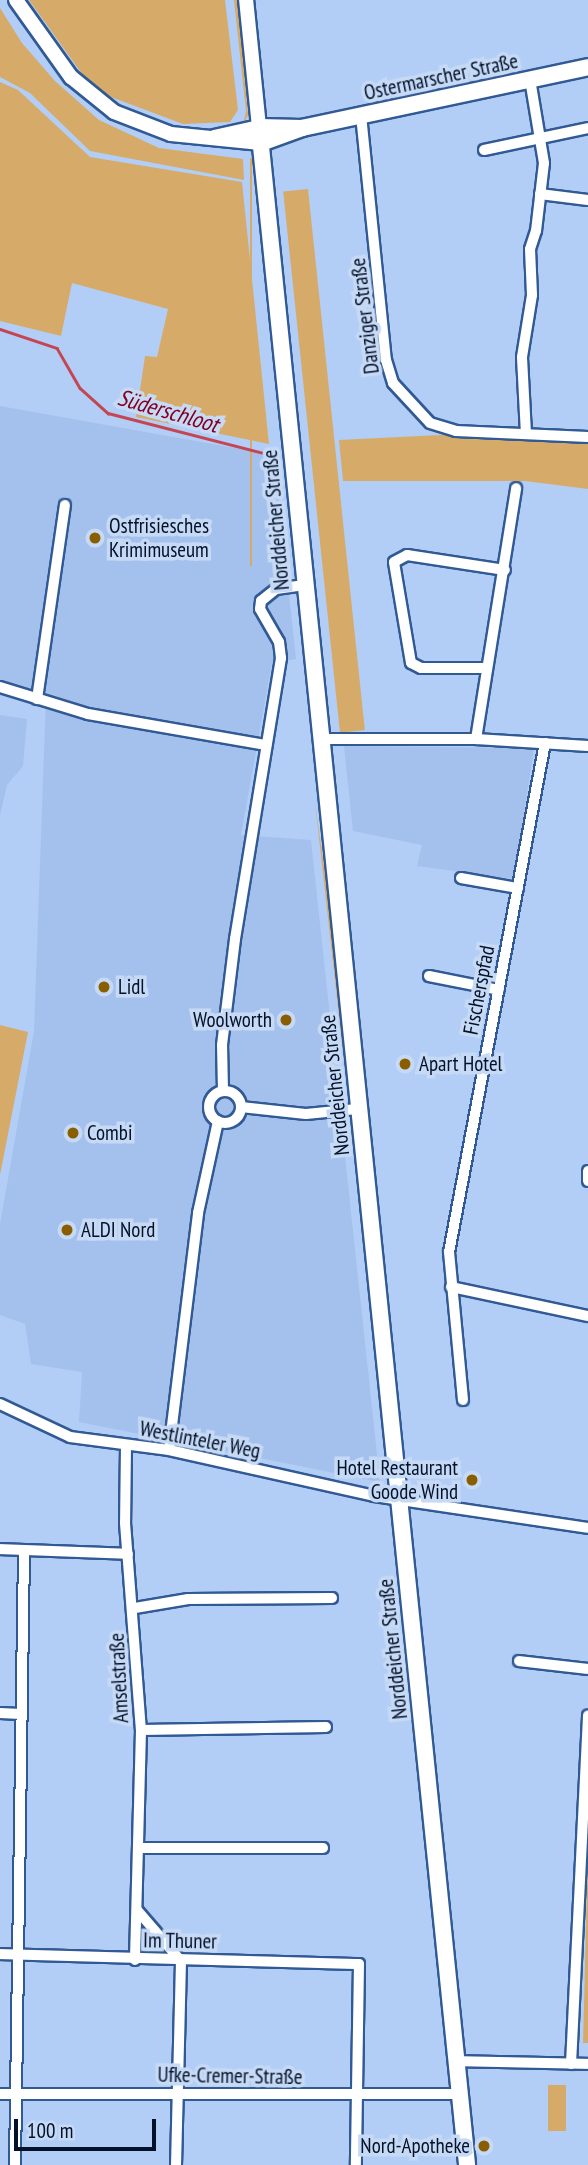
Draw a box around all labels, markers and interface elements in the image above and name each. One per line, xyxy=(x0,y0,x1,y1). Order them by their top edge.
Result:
street label: Ostermarscher Straße xyxy=(362,48,520,106)
street label: Danziger Straße xyxy=(345,257,385,375)
water label: Süderschloot xyxy=(115,384,221,438)
street label: Norddeicher Straße xyxy=(257,449,295,591)
place label: Ostfrisiesches Krimimuseum xyxy=(109,513,209,563)
marker: Ostfrisiesches Krimimuseum xyxy=(87,530,103,546)
street label: Fischerspfad xyxy=(458,943,500,1037)
place label: Lidl xyxy=(118,974,145,1000)
marker: Lidl xyxy=(96,979,112,995)
place label: Woolworth xyxy=(193,1007,272,1033)
marker: Woolworth xyxy=(278,1012,294,1028)
street label: Norddeicher Straße xyxy=(315,1014,355,1156)
place label: Apart Hotel xyxy=(419,1051,502,1077)
marker: Apart Hotel xyxy=(397,1056,413,1072)
place label: Combi xyxy=(87,1120,132,1146)
marker: Combi xyxy=(65,1125,81,1141)
place label: ALDI Nord xyxy=(81,1217,155,1243)
marker: ALDI Nord xyxy=(59,1222,75,1238)
street label: Westlinteler Weg xyxy=(137,1416,263,1464)
place label: Hotel Restaurant Goode Wind xyxy=(337,1455,458,1505)
marker: Hotel Restaurant Goode Wind xyxy=(464,1472,480,1488)
street label: Norddeicher Straße xyxy=(373,1578,413,1720)
street label: Amselstraße xyxy=(104,1632,134,1724)
street label: Im Thuner xyxy=(143,1928,217,1954)
street label: Ufke-Cremer-Straße xyxy=(157,2062,303,2090)
scale bar xyxy=(18,2106,159,2150)
text: 100 m xyxy=(27,2117,73,2144)
place label: Nord-Apotheke xyxy=(360,2133,470,2159)
marker: Nord-Apotheke xyxy=(476,2138,492,2154)

